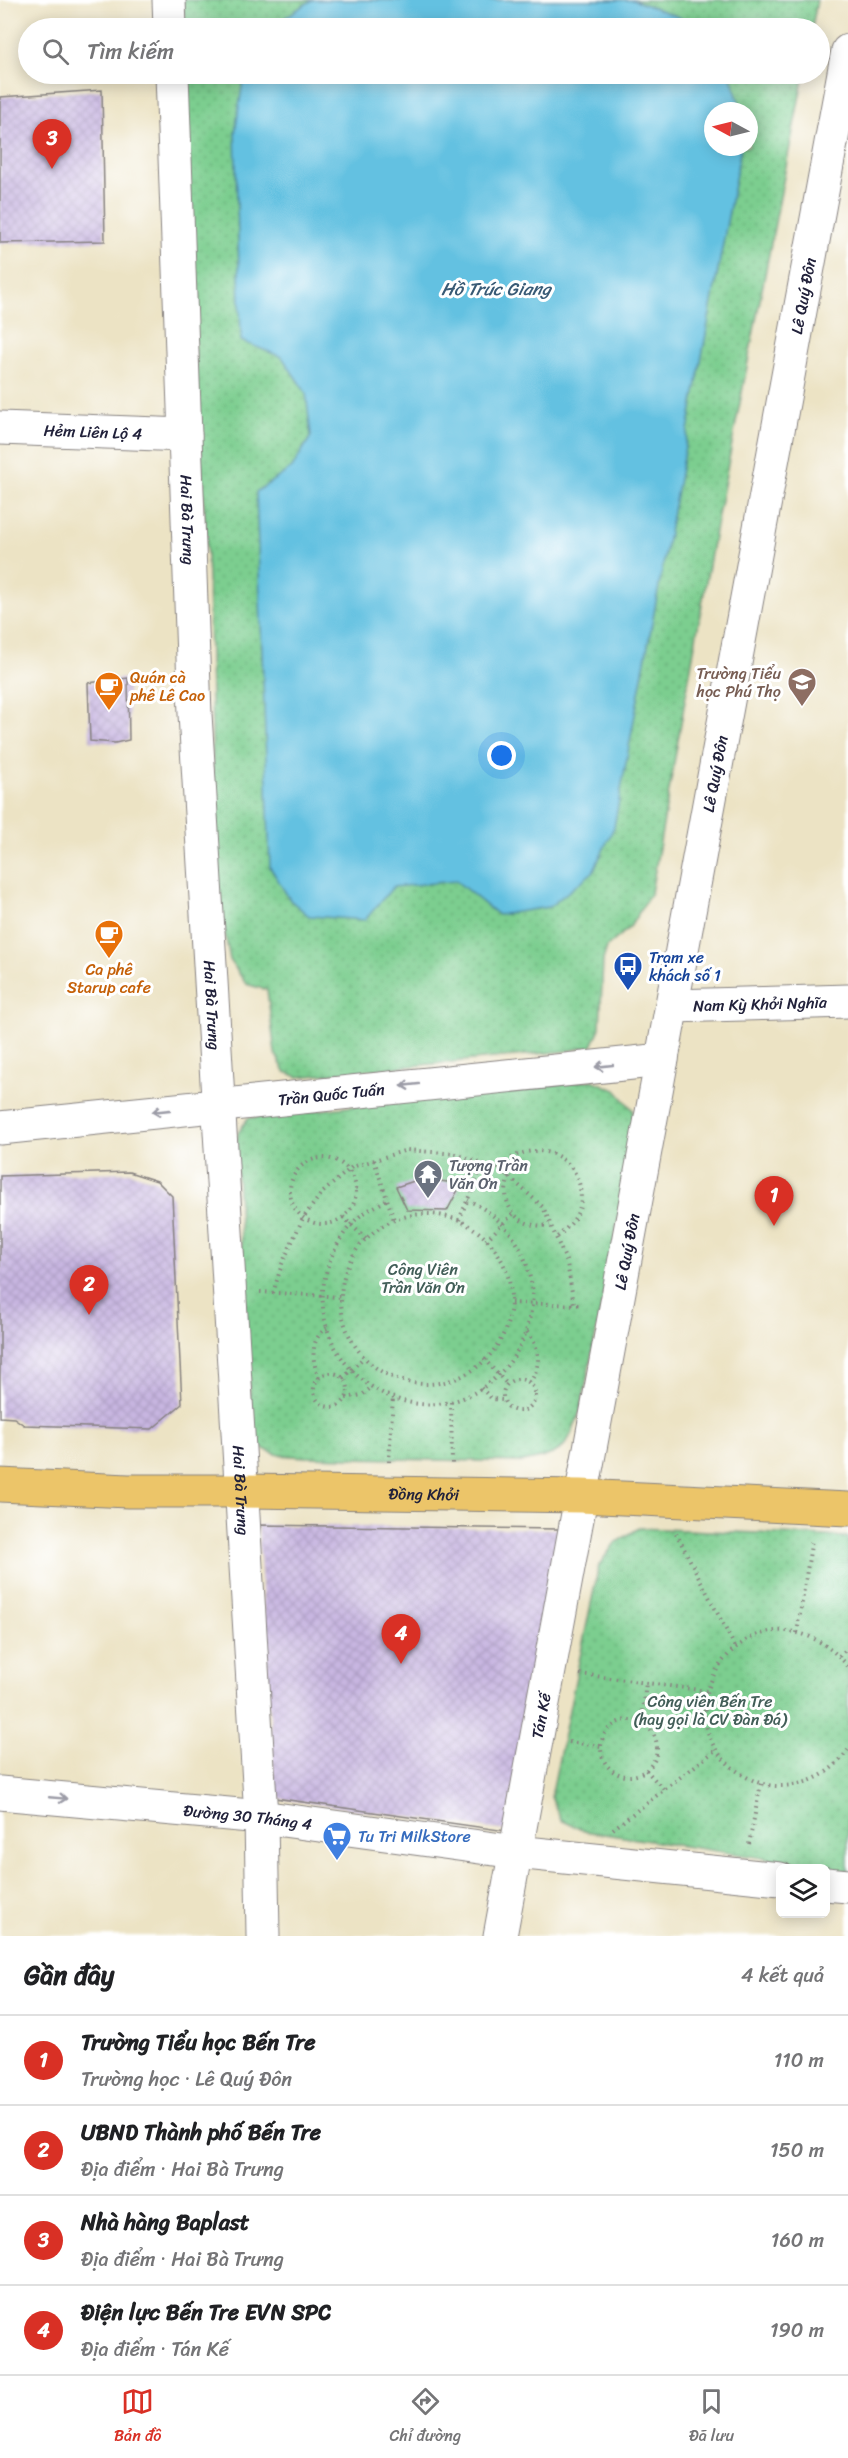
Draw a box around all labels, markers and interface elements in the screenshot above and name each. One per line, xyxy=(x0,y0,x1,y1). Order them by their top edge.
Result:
search box xyxy=(18,18,830,84)
text: Tìm kiếm xyxy=(87,32,174,71)
icon: search xyxy=(39,35,72,68)
north arrow xyxy=(704,102,758,156)
pin: 3 xyxy=(32,120,72,169)
street label: Lê Quý Đôn xyxy=(782,255,825,337)
water label: Hồ Trúc Giang xyxy=(441,273,553,305)
street label: Hẻm Liên Lộ 4 xyxy=(43,416,143,448)
street label: Hai Bà Trưng xyxy=(171,474,204,565)
place label: Trường Tiểu học Phú Thọ xyxy=(696,659,781,706)
place label: Quán cà phê Lê Cao xyxy=(129,663,205,710)
school or university icon: Trường Tiểu học Phú Thọ xyxy=(786,666,818,708)
cafe icon: Quán cà phê Lê Cao xyxy=(93,670,125,712)
street label: Lê Quý Đôn xyxy=(694,733,736,815)
your location xyxy=(487,741,516,770)
cafe icon: Ca phê Starup cafe xyxy=(93,918,125,960)
place label: Trạm xe khách số 1 xyxy=(649,943,721,990)
bus stop icon: Trạm xe khách số 1 xyxy=(612,950,644,992)
place label: Ca phê Starup cafe xyxy=(67,955,151,1002)
street label: Hai Bà Trưng xyxy=(195,959,229,1051)
street label: Nam Kỳ Khởi Nghĩa xyxy=(693,988,828,1020)
one-way arrow xyxy=(594,1061,614,1072)
street label: Trần Quốc Tuấn xyxy=(277,1075,386,1114)
one-way arrow xyxy=(400,1080,420,1091)
one-way arrow xyxy=(151,1106,171,1117)
place label: Tượng Trần Văn Ơn xyxy=(449,1151,528,1198)
temple icon: Tượng Trần Văn Ơn xyxy=(412,1158,444,1200)
pin: 1 xyxy=(754,1176,794,1226)
street label: Lê Quý Đôn xyxy=(606,1211,648,1292)
park label: Công Viên Trần Văn Ơn xyxy=(381,1255,465,1302)
pin: 2 xyxy=(70,1266,109,1315)
street label: Hai Bà Trưng xyxy=(224,1444,258,1536)
street label: Đồng Khởi xyxy=(388,1479,460,1509)
pin: 4 xyxy=(382,1614,420,1664)
park label: Công viên Bến Tre (hay gọi là CV Đàn Đá) xyxy=(633,1687,788,1734)
street label: Tán Kế xyxy=(523,1688,560,1741)
one-way arrow xyxy=(48,1793,68,1804)
street label: Đường 30 Tháng 4 xyxy=(182,1796,314,1839)
supermarket icon: Tu Tri MilkStore xyxy=(321,1820,353,1862)
place label: Tu Tri MilkStore xyxy=(358,1822,471,1851)
map controls xyxy=(776,1864,830,1918)
button: layers xyxy=(776,1864,830,1918)
text: Gần đây xyxy=(24,1952,114,1998)
text: 4 kết quả xyxy=(741,1958,824,1993)
text: Trường Tiểu học Bến Tre xyxy=(81,2023,316,2062)
text: 1 xyxy=(39,2043,48,2078)
text: 110 m xyxy=(774,2043,824,2078)
text: Trường học · Lê Quý Đôn xyxy=(81,2062,292,2097)
text: UBND Thành phố Bến Tre xyxy=(81,2113,321,2152)
text: 2 xyxy=(38,2133,49,2168)
text: 150 m xyxy=(770,2133,824,2168)
text: Địa điểm · Hai Bà Trưng xyxy=(81,2152,284,2187)
text: Nhà hàng Baplast xyxy=(81,2203,249,2242)
text: 3 xyxy=(38,2223,49,2258)
text: 160 m xyxy=(771,2223,824,2258)
text: Địa điểm · Hai Bà Trưng xyxy=(81,2242,284,2277)
text: Điện lực Bến Tre EVN SPC xyxy=(81,2293,331,2332)
text: 4 xyxy=(37,2313,50,2348)
text: 190 m xyxy=(770,2313,824,2348)
text: Địa điểm · Tán Kế xyxy=(81,2332,229,2367)
tab: Bản đồ xyxy=(114,2385,162,2450)
tab: Chỉ đường xyxy=(390,2385,461,2450)
tab: Đã lưu xyxy=(689,2385,734,2450)

